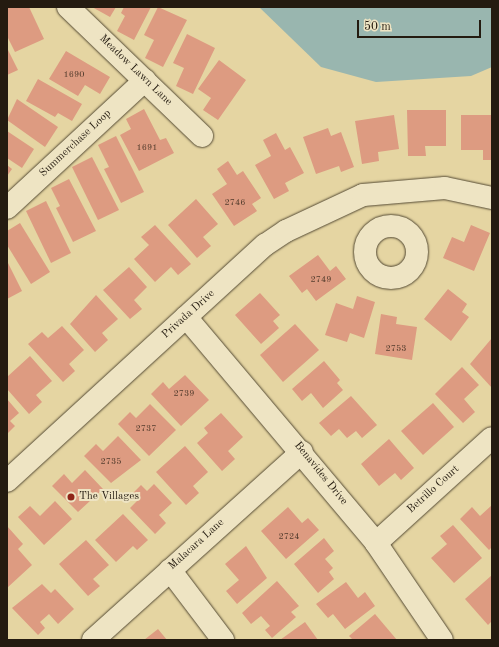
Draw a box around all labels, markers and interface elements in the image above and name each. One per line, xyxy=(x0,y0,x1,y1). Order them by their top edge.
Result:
scale bar xyxy=(359,12,483,38)
text: 50 m xyxy=(364,21,391,33)
street label: Meadow Lawn Lane xyxy=(96,33,174,109)
house number: 1690 xyxy=(64,70,84,80)
street label: Summerchase Loop xyxy=(38,108,114,180)
house number: 1691 xyxy=(137,143,157,153)
house number: 2746 xyxy=(225,198,245,208)
house number: 2749 xyxy=(311,275,331,285)
street label: Privada Drive xyxy=(160,288,218,342)
house number: 2753 xyxy=(386,344,406,354)
house number: 2739 xyxy=(174,389,194,399)
house number: 2737 xyxy=(136,424,156,434)
street label: Benavides Drive xyxy=(290,440,350,508)
house number: 2735 xyxy=(101,457,121,467)
street label: Betrillo Court xyxy=(405,463,463,517)
place label: The Villages xyxy=(79,490,139,504)
marker: The Villages xyxy=(66,492,76,502)
street label: Malacara Lane xyxy=(167,517,227,573)
house number: 2724 xyxy=(279,532,299,542)

